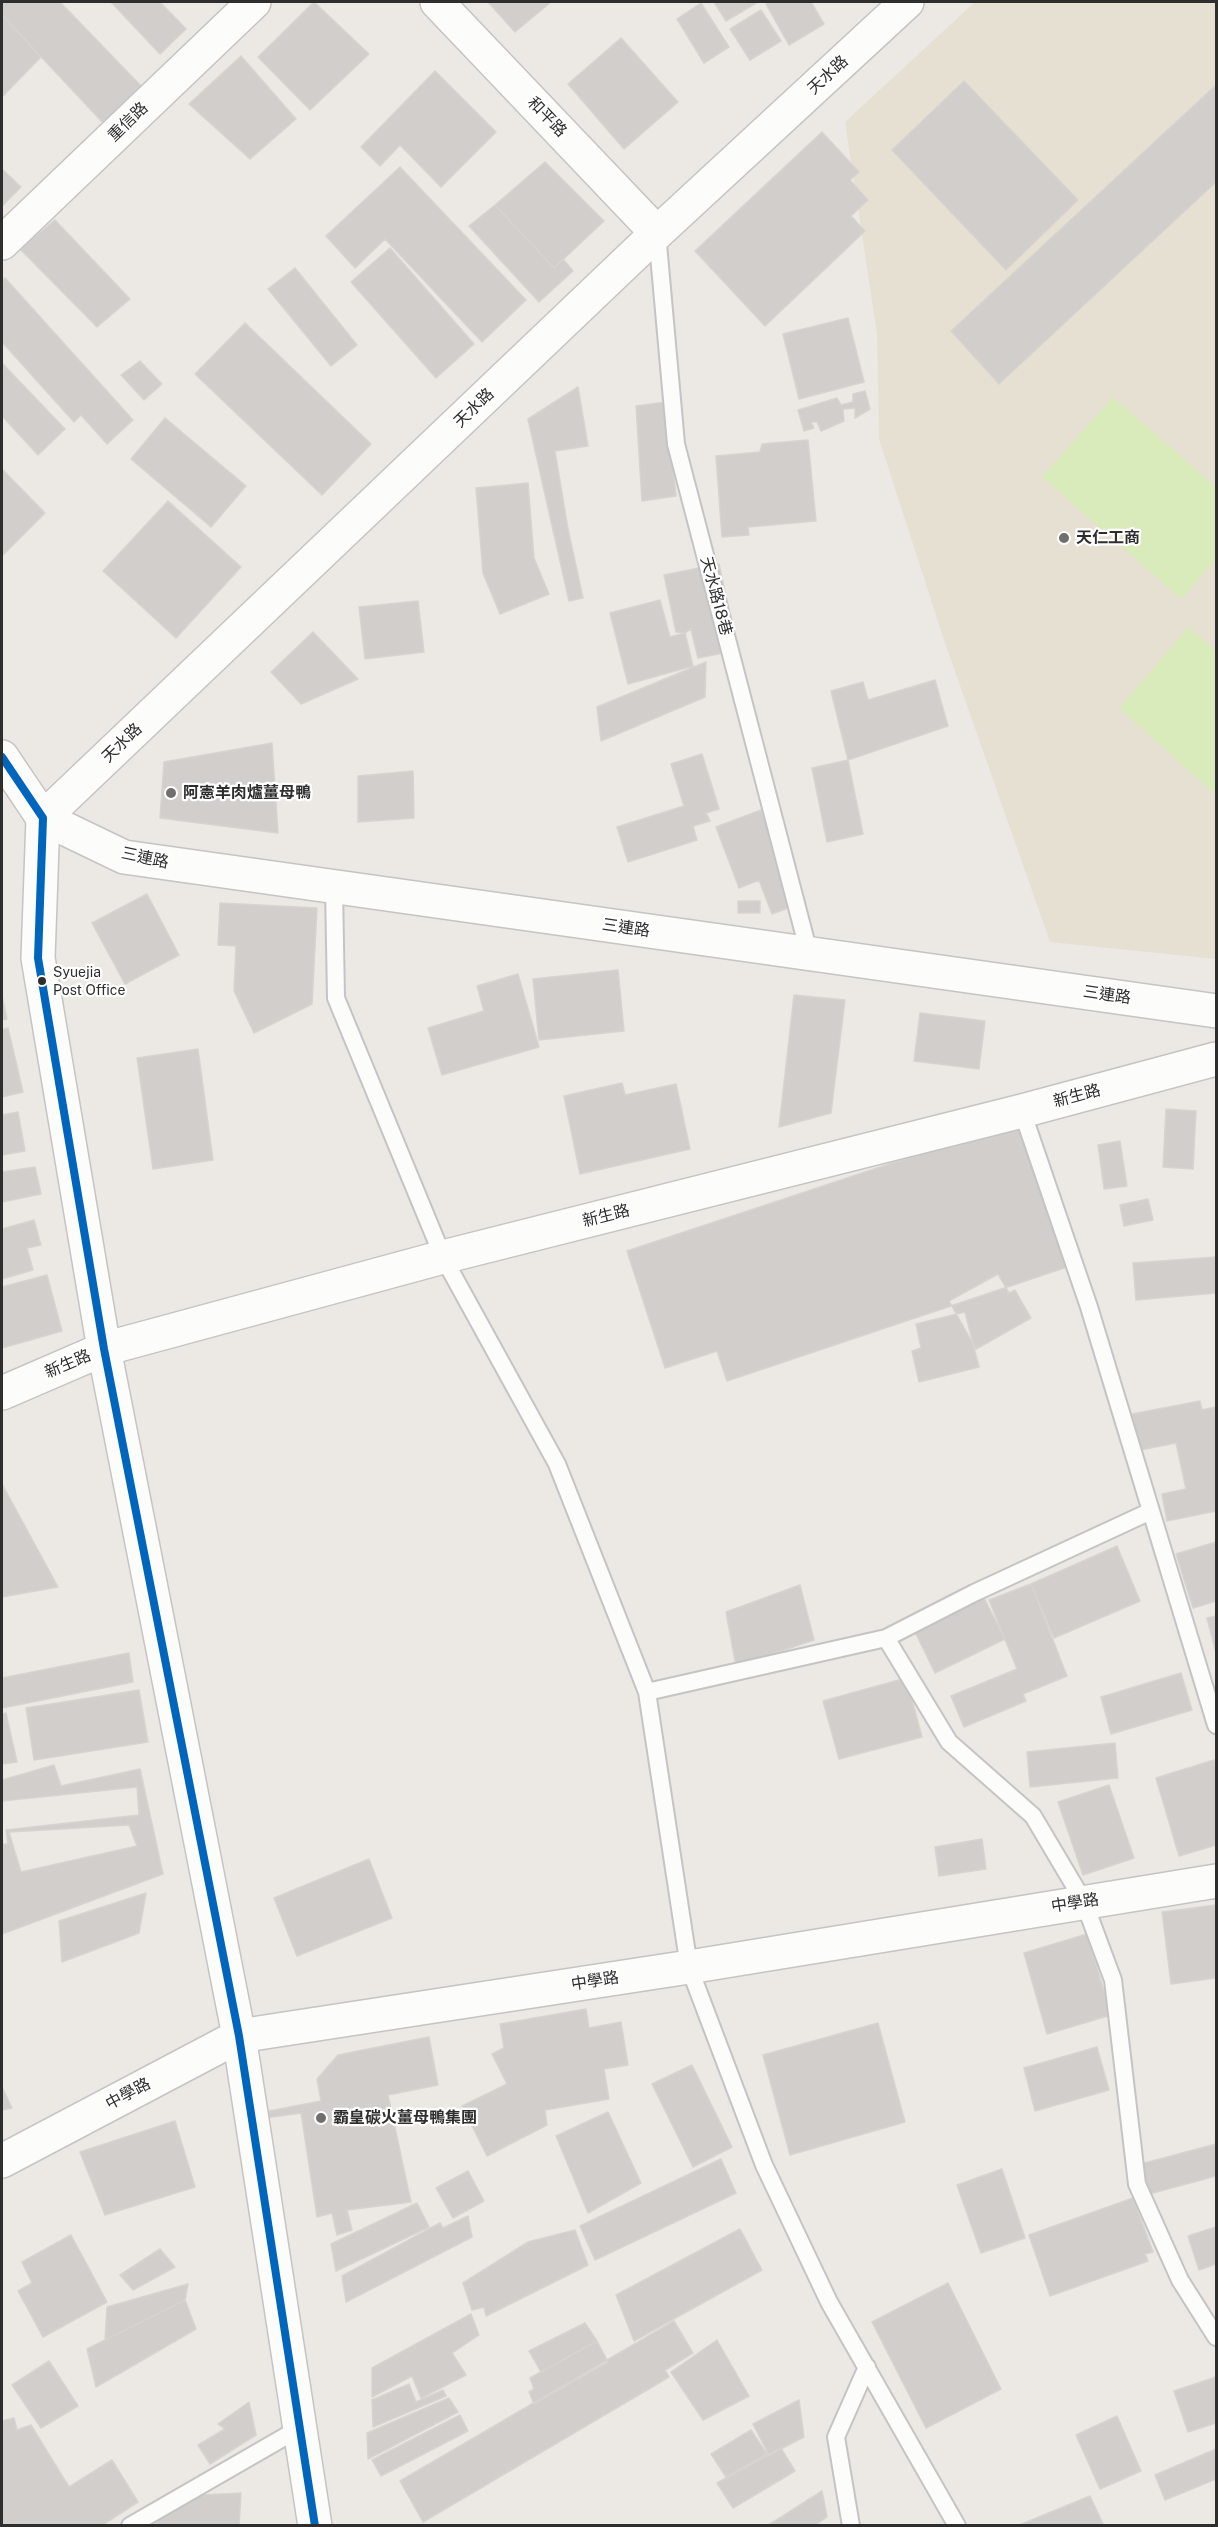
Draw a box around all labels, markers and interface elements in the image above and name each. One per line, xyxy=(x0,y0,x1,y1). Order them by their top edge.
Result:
street label: 天水路 xyxy=(804,52,852,98)
street label: 和平路 xyxy=(523,93,571,141)
street label: 重信路 xyxy=(104,98,152,146)
street label: 天水路 xyxy=(450,384,498,432)
place label: 天仁工商 xyxy=(1076,528,1140,548)
marker: 天仁工商 xyxy=(1057,531,1071,545)
street label: 天水路18巷 xyxy=(696,554,736,638)
street label: 天水路 xyxy=(98,719,146,767)
place label: 阿憲羊肉爐薑母鴨 xyxy=(183,783,311,803)
marker: 阿憲羊肉爐薑母鴨 xyxy=(164,786,178,800)
street label: 三連路 xyxy=(120,844,170,872)
street label: 三連路 xyxy=(601,915,651,941)
place label: Syuejia Post Office xyxy=(53,965,125,998)
marker: Syuejia Post Office xyxy=(36,975,48,987)
street label: 三連路 xyxy=(1082,982,1132,1008)
street label: 新生路 xyxy=(1051,1081,1103,1111)
street label: 新生路 xyxy=(580,1201,632,1231)
street label: 新生路 xyxy=(42,1346,94,1382)
street label: 中學路 xyxy=(1050,1890,1100,1916)
street label: 中學路 xyxy=(570,1968,620,1994)
street label: 中學路 xyxy=(102,2074,154,2114)
place label: 霸皇碳火薑母鴨集團 xyxy=(333,2108,477,2128)
marker: 霸皇碳火薑母鴨集團 xyxy=(314,2111,328,2125)

